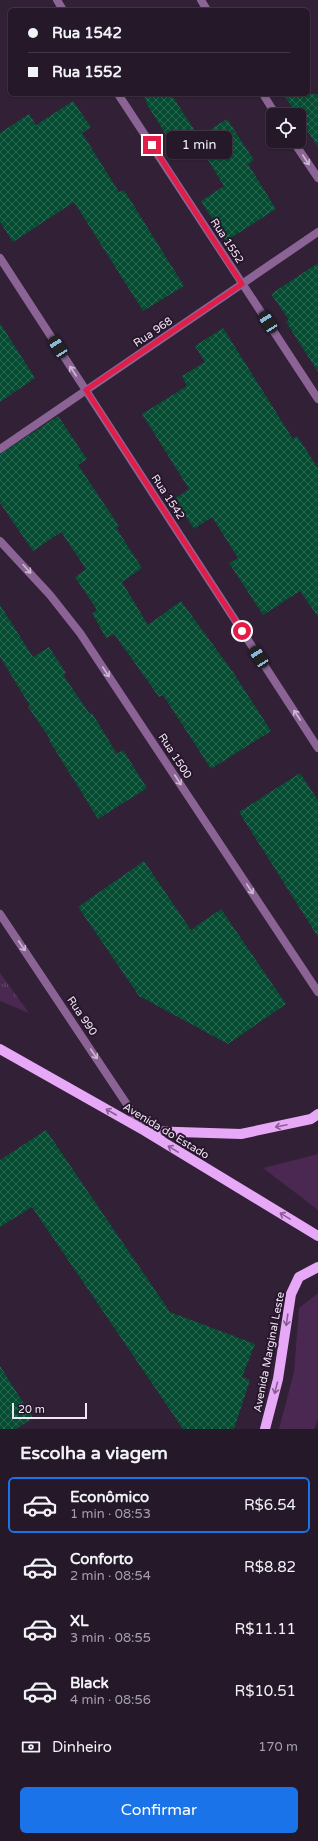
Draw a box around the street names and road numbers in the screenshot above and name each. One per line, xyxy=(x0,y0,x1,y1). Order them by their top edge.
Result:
street label: Rua 1552 xyxy=(208,216,246,266)
street label: Rua 968 xyxy=(131,314,175,350)
street label: Rua 1542 xyxy=(149,472,187,522)
street label: Rua 1500 xyxy=(156,731,194,781)
street label: Rua 990 xyxy=(64,994,100,1038)
street label: Avenida do Estado xyxy=(121,1100,212,1162)
street label: Avenida Marginal Leste xyxy=(251,1291,287,1413)

